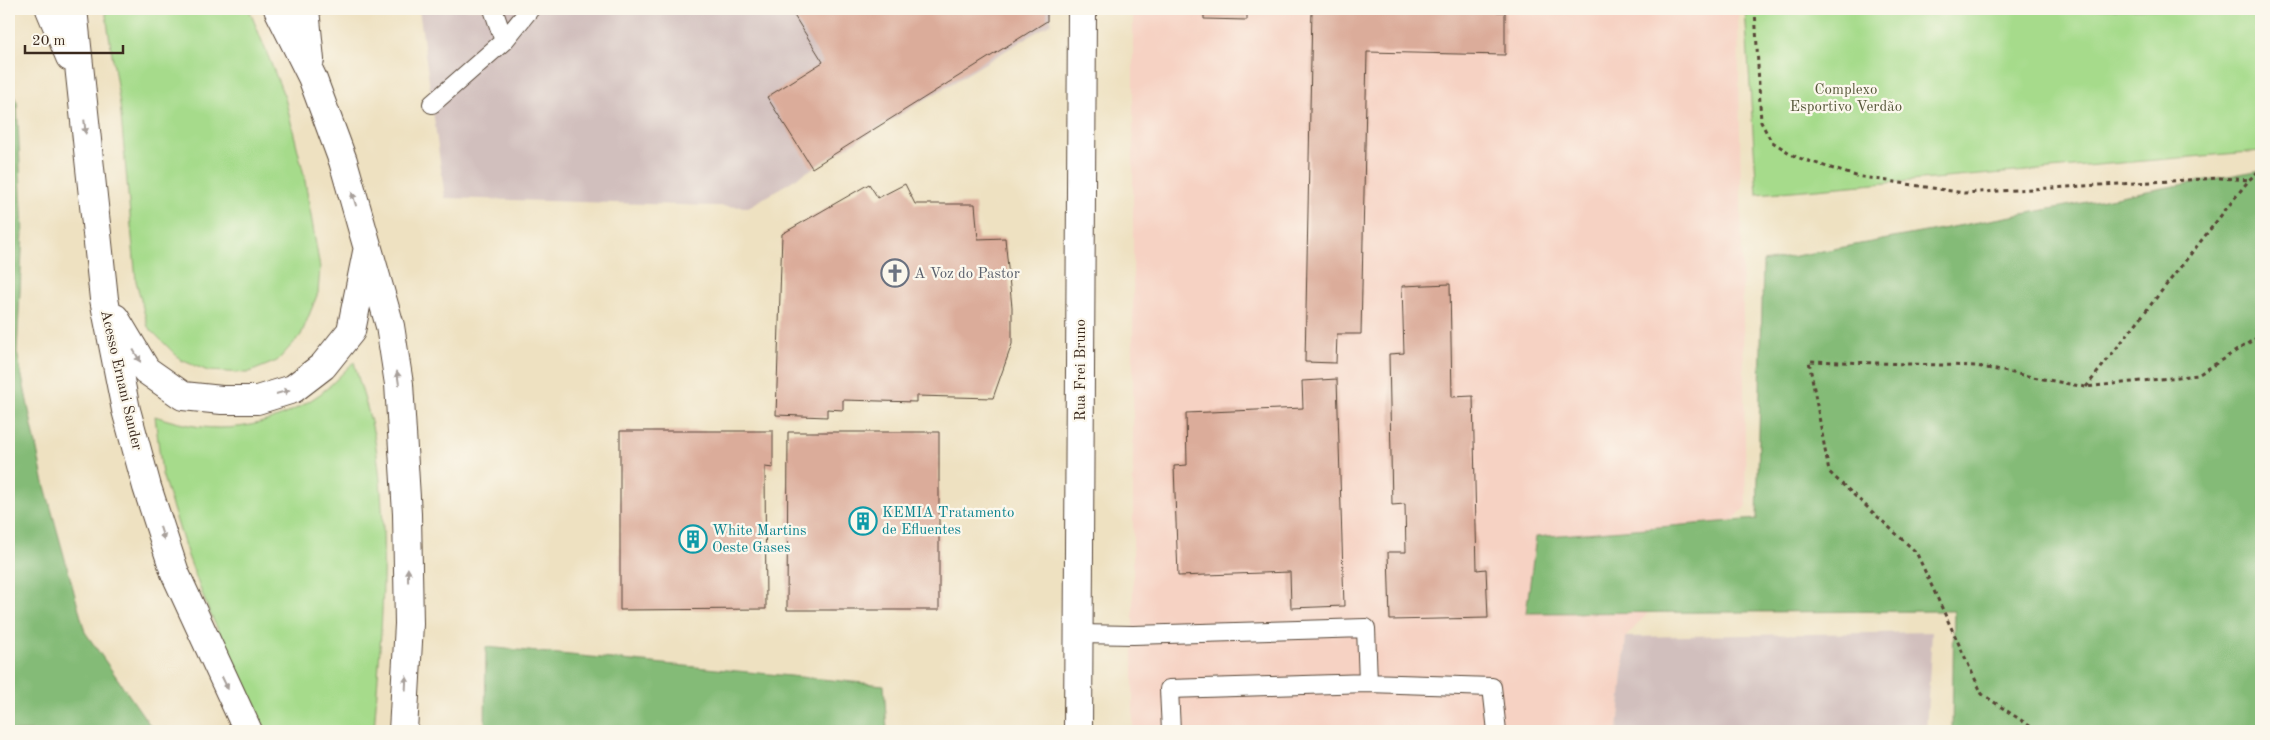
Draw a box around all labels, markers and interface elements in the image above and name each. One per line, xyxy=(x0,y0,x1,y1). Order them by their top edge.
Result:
scale bar xyxy=(25,22,122,54)
text: 20 m xyxy=(32,34,66,49)
park label: Complexo Esportivo Verdão xyxy=(1790,83,1902,115)
one-way arrow xyxy=(81,119,89,135)
one-way arrow xyxy=(350,191,358,206)
church icon: A Voz do Pastor xyxy=(880,258,910,288)
place label: A Voz do Pastor xyxy=(914,267,1020,282)
street label: Acesso Ernani Sander xyxy=(97,309,144,452)
street label: Rua Frei Bruno xyxy=(1074,319,1089,421)
one-way arrow xyxy=(133,350,142,363)
one-way arrow xyxy=(394,369,402,385)
one-way arrow xyxy=(275,388,290,396)
building icon: KEMIA Tratamento de Efluentes xyxy=(848,506,878,536)
place label: KEMIA Tratamento de Efluentes xyxy=(882,506,1014,538)
building icon: White Martins Oeste Gases xyxy=(678,524,708,554)
place label: White Martins Oeste Gases xyxy=(712,524,807,556)
one-way arrow xyxy=(159,526,166,541)
one-way arrow xyxy=(404,567,412,583)
one-way arrow xyxy=(402,674,410,690)
one-way arrow xyxy=(221,676,229,690)

